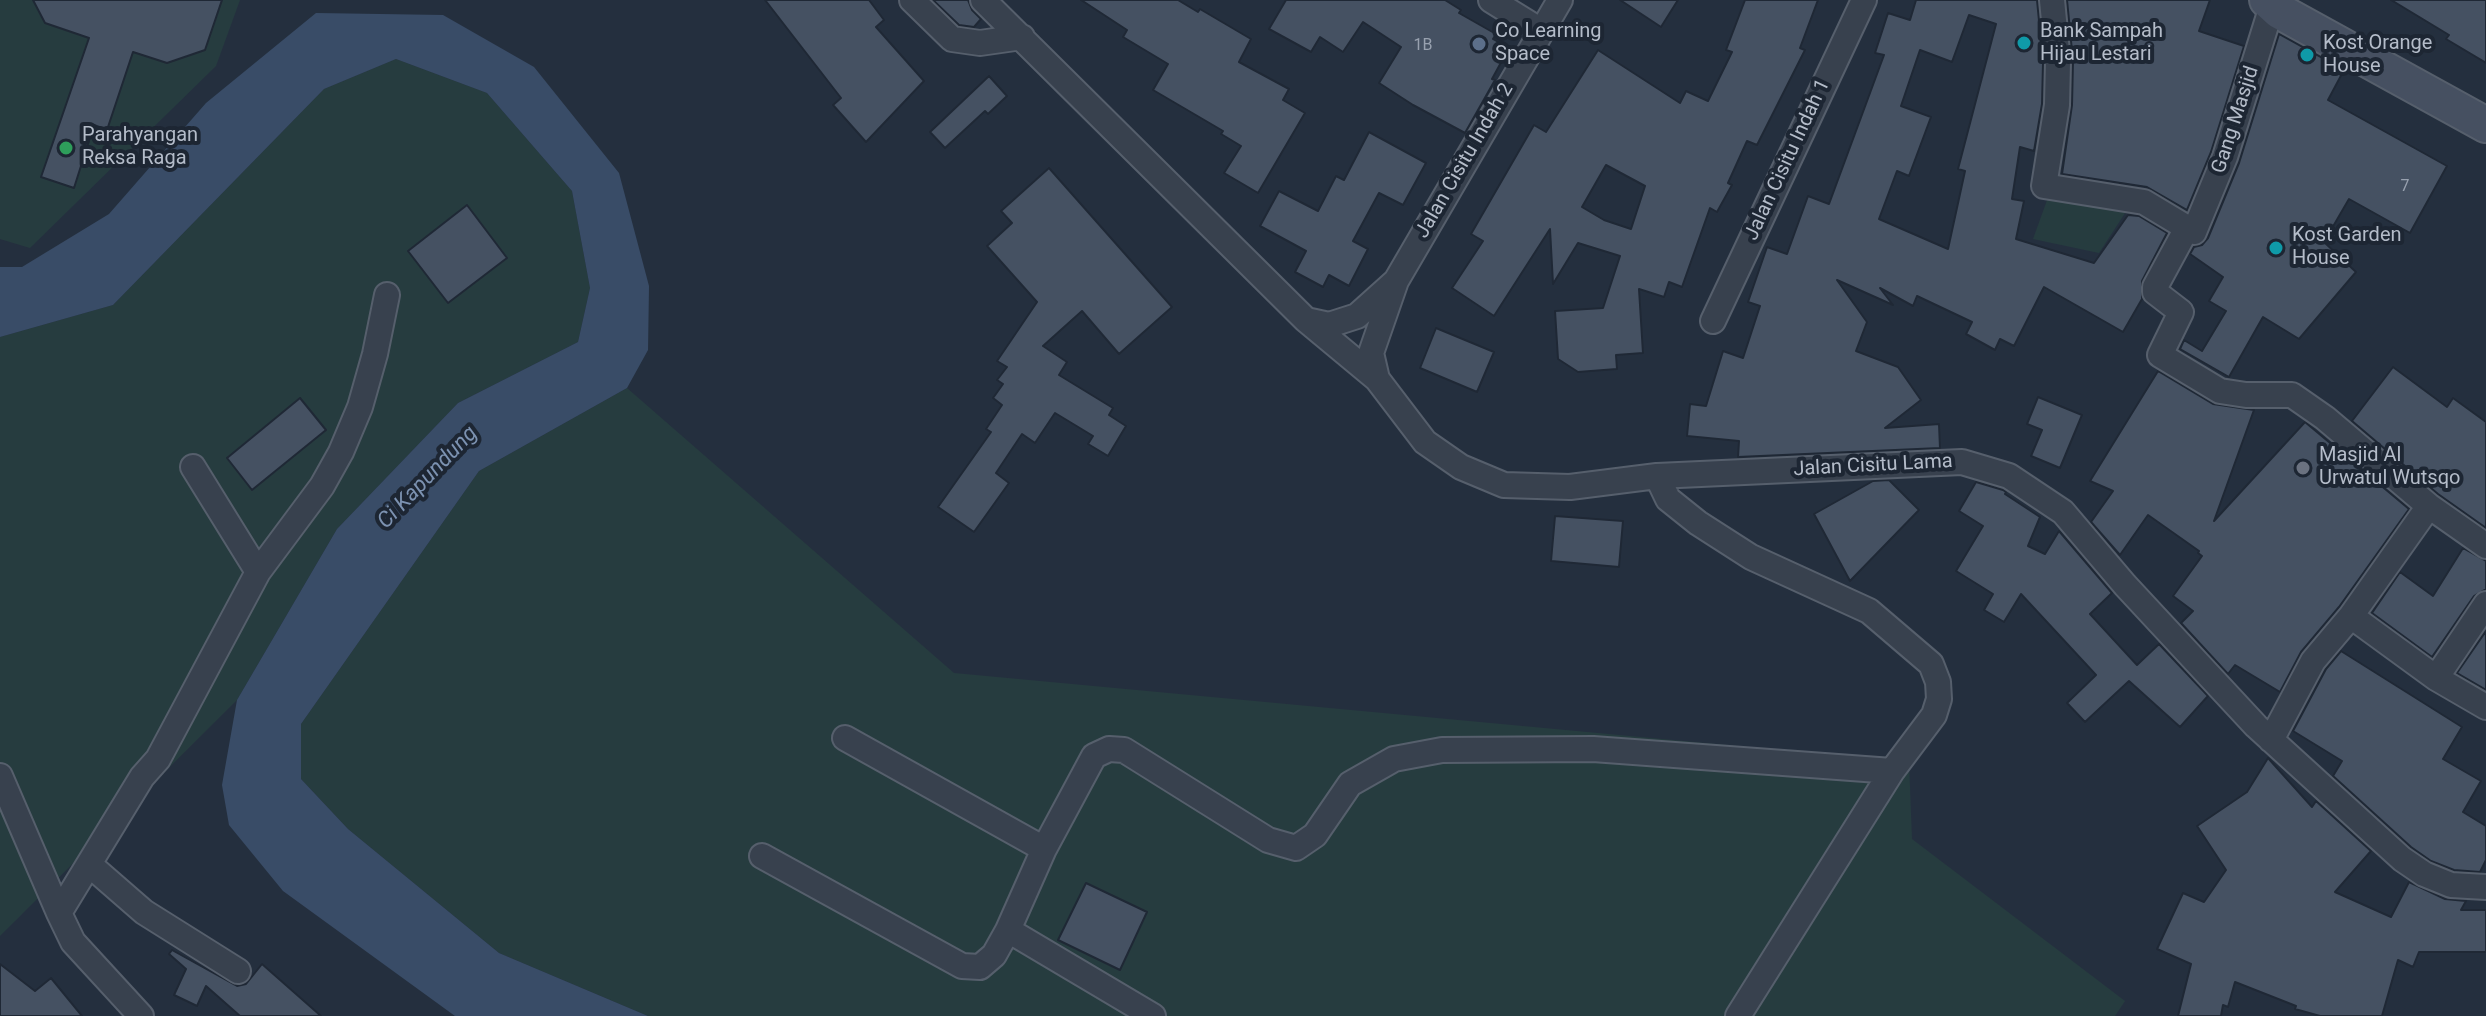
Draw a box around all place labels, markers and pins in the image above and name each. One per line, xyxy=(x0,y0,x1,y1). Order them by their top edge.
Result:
place label: Co Learning Space xyxy=(1495,20,1602,67)
place label: Bank Sampah Hijau Lestari xyxy=(2040,20,2163,67)
place label: Kost Orange House xyxy=(2323,32,2432,79)
marker: Bank Sampah Hijau Lestari xyxy=(2015,34,2033,52)
marker: Co Learning Space xyxy=(1470,35,1488,53)
marker: Kost Orange House xyxy=(2298,46,2316,64)
place label: Parahyangan Reksa Raga xyxy=(82,124,198,171)
marker: Parahyangan Reksa Raga xyxy=(57,139,75,157)
place label: Kost Garden House xyxy=(2292,224,2402,271)
marker: Kost Garden House xyxy=(2267,239,2285,257)
place label: Masjid Al Urwatul Wutsqo xyxy=(2319,444,2460,491)
marker: Masjid Al Urwatul Wutsqo xyxy=(2294,459,2312,477)

